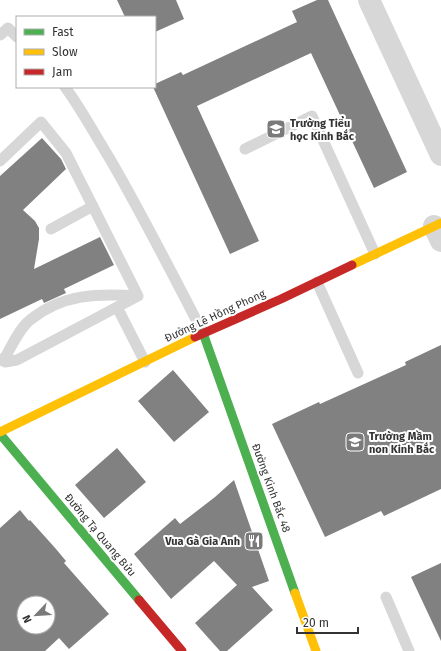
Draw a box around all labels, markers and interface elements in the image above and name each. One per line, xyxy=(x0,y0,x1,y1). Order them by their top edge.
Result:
legend xyxy=(16,16,156,88)
text: Fast xyxy=(52,25,74,39)
text: Slow xyxy=(52,45,78,59)
text: Jam xyxy=(52,65,72,79)
place label: Trường Tiểu học Kinh Bắc xyxy=(290,116,355,143)
school or university icon: Trường Tiểu học Kinh Bắc xyxy=(265,118,287,140)
street label: Đường Lê Hồng Phong xyxy=(163,287,268,345)
place label: Trường Mầm non Kinh Bắc xyxy=(369,430,435,456)
school or university icon: Trường Mầm non Kinh Bắc xyxy=(344,431,366,453)
street label: Đường Kinh Bắc 48 xyxy=(249,442,294,534)
street label: Đường Tạ Quang Bửu xyxy=(62,491,138,579)
restaurant icon: Vua Gà Gia Anh xyxy=(243,530,265,552)
place label: Vua Gà Gia Anh xyxy=(164,535,240,548)
north arrow xyxy=(16,595,56,635)
scale bar xyxy=(297,609,358,635)
text: N xyxy=(20,613,35,625)
text: 20 m xyxy=(303,616,329,630)

